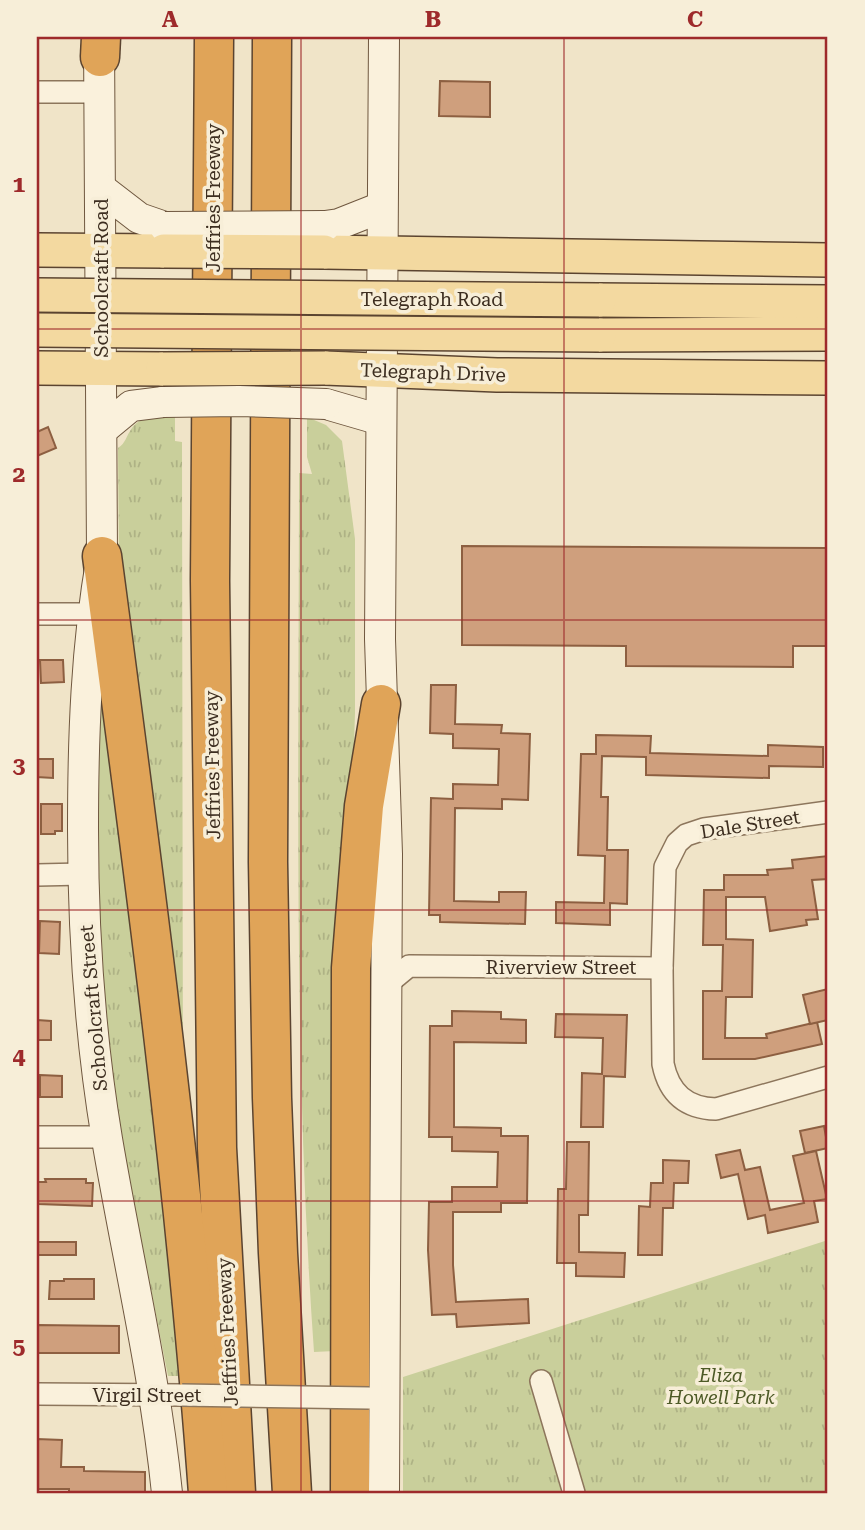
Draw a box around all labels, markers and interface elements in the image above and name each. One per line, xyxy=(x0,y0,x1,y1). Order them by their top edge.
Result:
text: A xyxy=(162,6,179,33)
text: B xyxy=(425,6,441,33)
text: C xyxy=(687,6,703,33)
street label: Jeffries Freeway xyxy=(202,123,225,272)
text: 1 xyxy=(13,171,26,198)
street label: Schoolcraft Road xyxy=(90,198,113,358)
street label: Telegraph Road xyxy=(361,288,503,311)
street label: Telegraph Drive xyxy=(360,358,506,387)
text: 2 xyxy=(13,461,25,488)
street label: Jeffries Freeway xyxy=(200,690,225,840)
text: 3 xyxy=(13,752,26,779)
street label: Dale Street xyxy=(699,805,802,844)
street label: Schoolcraft Street xyxy=(75,924,112,1092)
street label: Riverview Street xyxy=(486,956,636,979)
text: 4 xyxy=(13,1043,26,1070)
street label: Jeffries Freeway xyxy=(212,1256,243,1407)
text: 5 xyxy=(13,1333,26,1360)
park label: Eliza Howell Park xyxy=(666,1364,776,1409)
street label: Virgil Street xyxy=(93,1384,201,1407)

